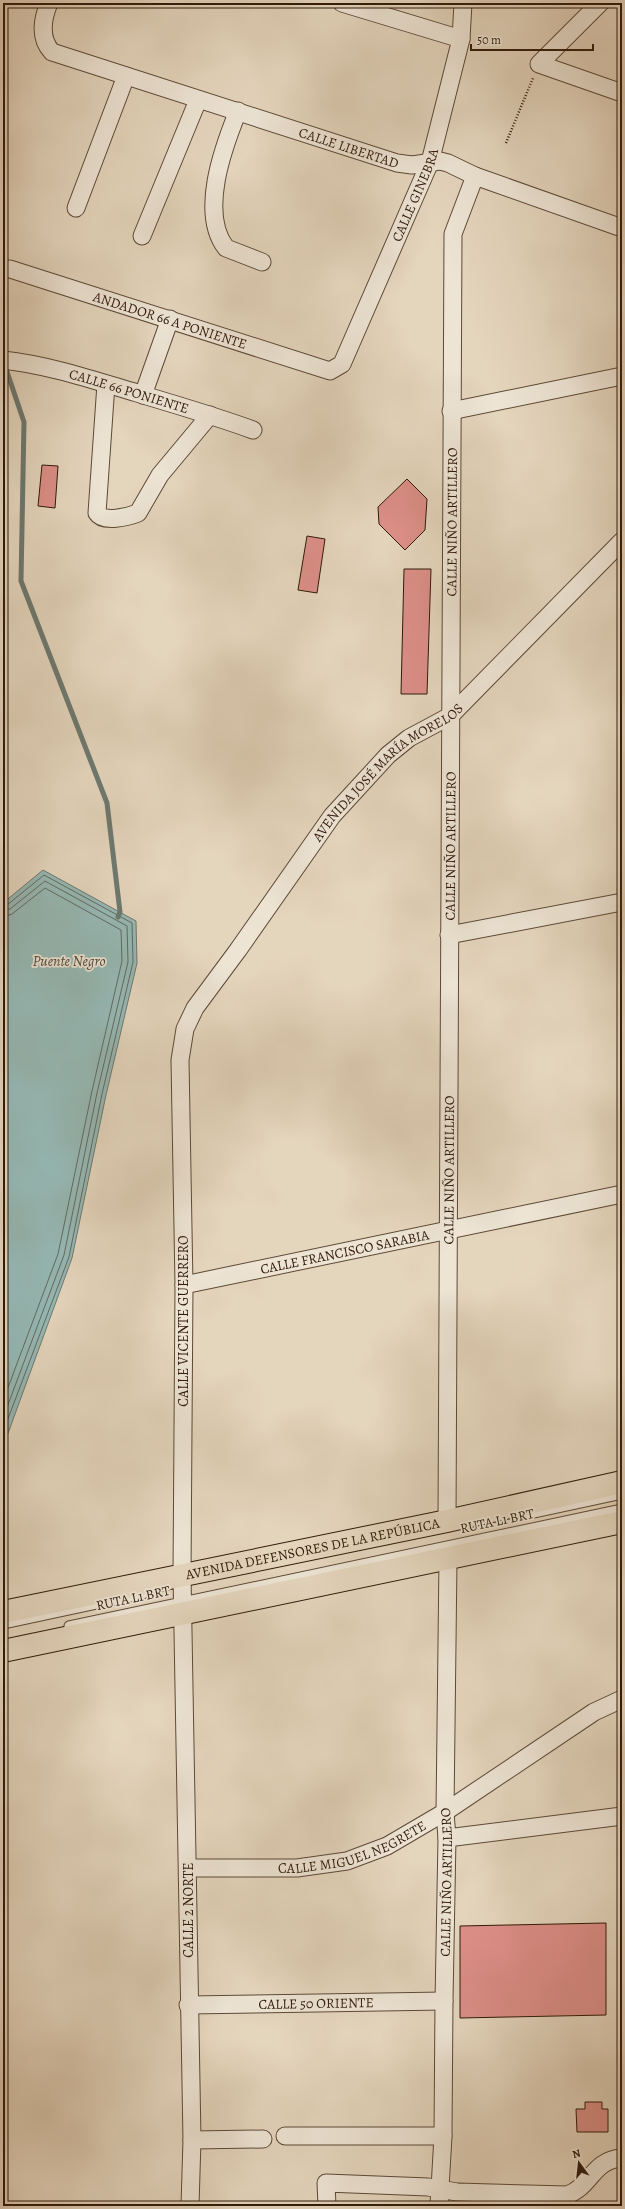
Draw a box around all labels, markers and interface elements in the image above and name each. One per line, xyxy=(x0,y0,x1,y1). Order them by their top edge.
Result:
scale bar xyxy=(471,26,593,52)
text: 50 m xyxy=(477,32,501,48)
street label: CALLE LIBERTAD xyxy=(296,123,402,173)
street label: CALLE GINEBRA xyxy=(387,146,443,245)
street label: ANDADOR 66 A PONIENTE xyxy=(90,286,249,353)
street label: CALLE 66 PONIENTE xyxy=(67,364,191,418)
street label: CALLE NIÑO ARTILLERO xyxy=(442,447,462,597)
street label: AVENIDA JOSÉ MARÍA MORELOS xyxy=(307,699,467,846)
street label: CALLE NIÑO ARTILLERO xyxy=(440,771,460,921)
water label: Puente Negro xyxy=(32,951,106,971)
street label: CALLE NIÑO ARTILLERO xyxy=(439,1095,458,1245)
street label: CALLE FRANCISCO SARABIA xyxy=(259,1225,431,1278)
street label: CALLE VICENTE GUERRERO xyxy=(174,1235,193,1407)
street label: RUTA L1 BRT xyxy=(458,1504,536,1538)
street label: AVENIDA DEFENSORES DE LA REPÚBLICA xyxy=(183,1513,442,1584)
street label: RUTA L1 BRT xyxy=(94,1581,172,1615)
street label: CALLE NIÑO ARTILLERO xyxy=(435,1807,457,1957)
street label: CALLE MIGUEL NEGRETE xyxy=(278,1816,430,1878)
street label: CALLE 2 NORTE xyxy=(179,1862,198,1958)
street label: CALLE 50 ORIENTE xyxy=(258,1993,374,2013)
north arrow xyxy=(559,2143,599,2183)
text: N xyxy=(571,2146,582,2162)

